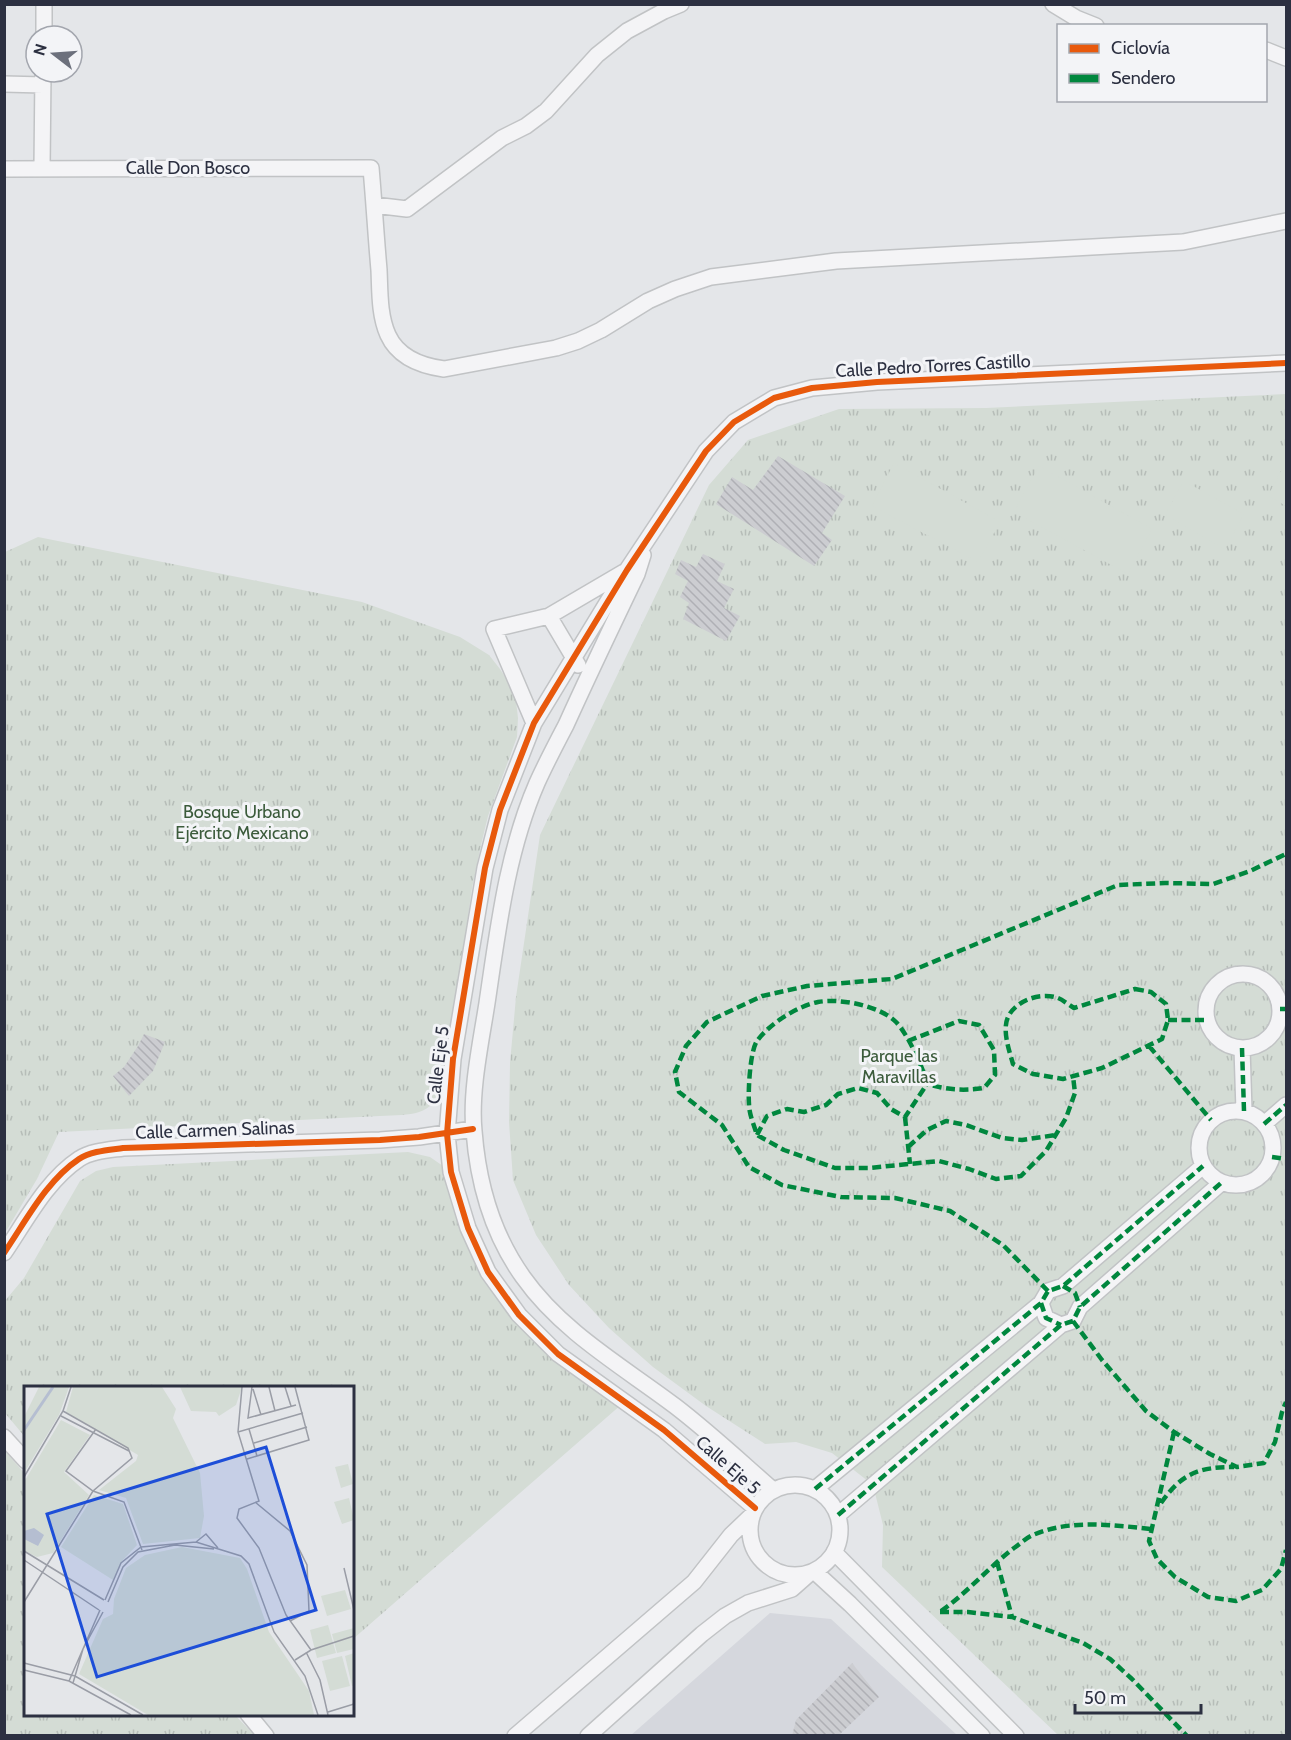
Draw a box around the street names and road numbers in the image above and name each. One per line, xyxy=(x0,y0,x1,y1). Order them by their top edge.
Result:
street label: Calle Don Bosco xyxy=(126,157,250,179)
street label: Calle Pedro Torres Castillo xyxy=(835,350,1031,382)
street label: Calle Eje 5 xyxy=(422,1025,454,1105)
street label: Calle Carmen Salinas xyxy=(135,1116,295,1144)
street label: Calle Eje 5 xyxy=(691,1431,765,1499)

